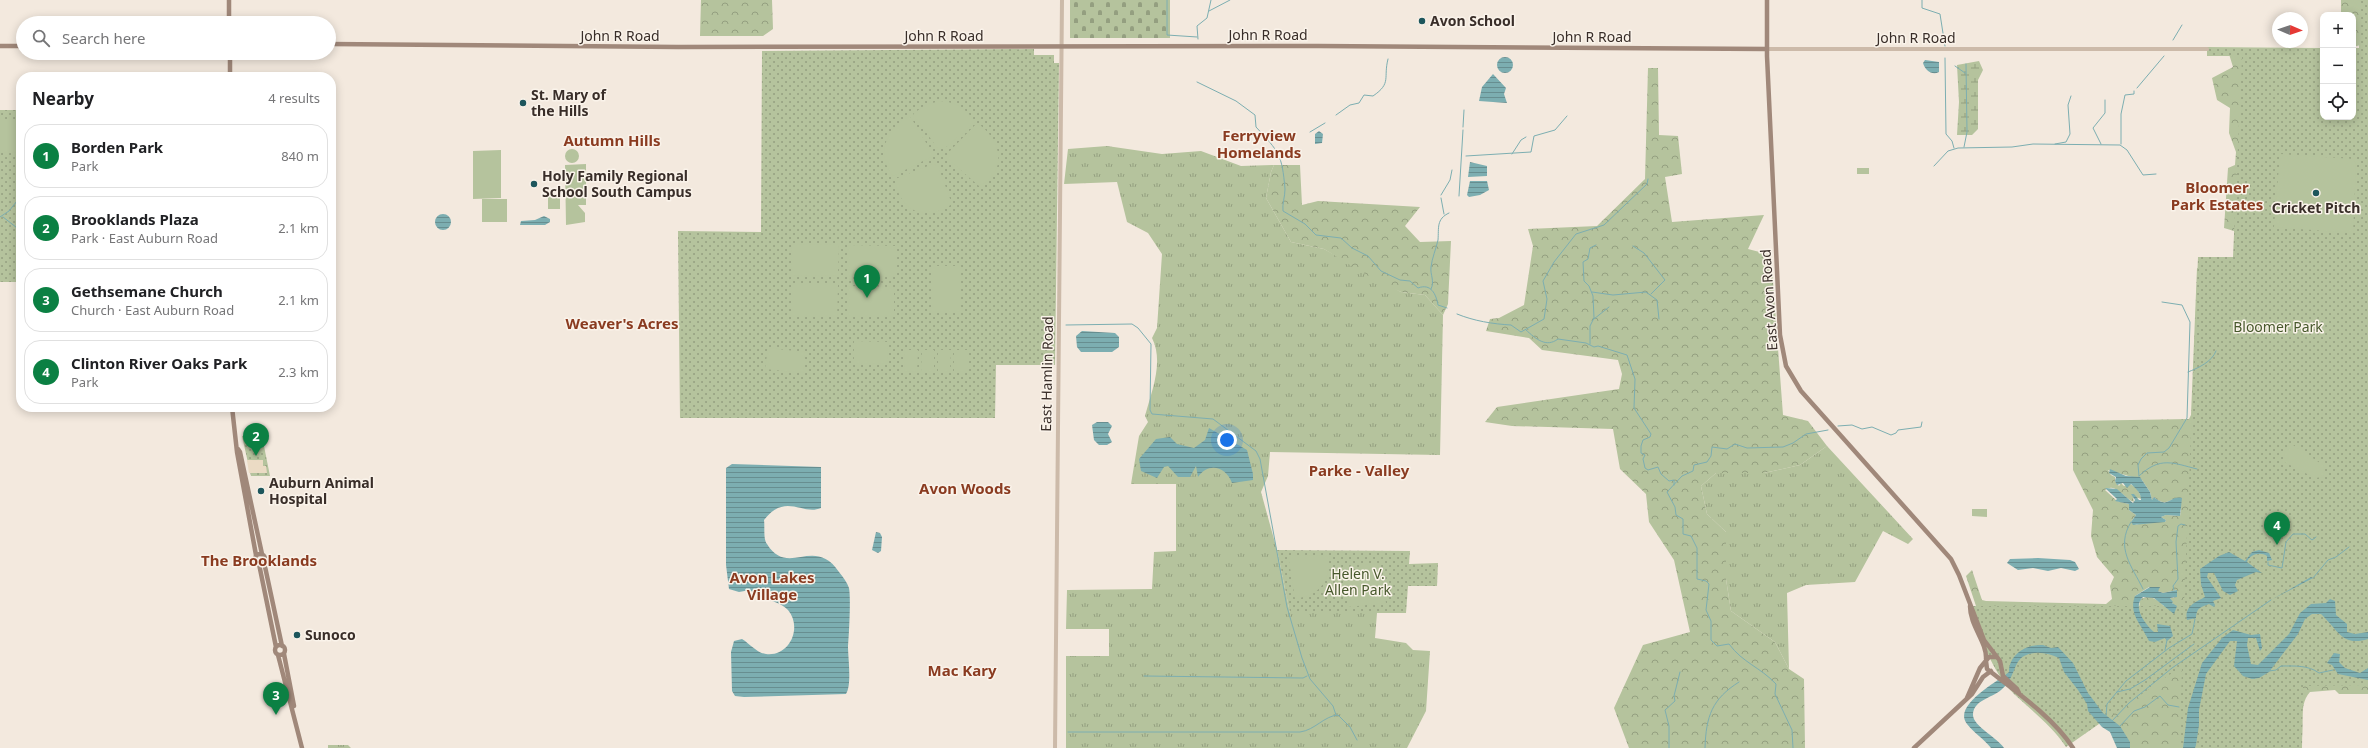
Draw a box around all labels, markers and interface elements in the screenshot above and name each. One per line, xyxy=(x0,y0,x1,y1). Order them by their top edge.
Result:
place label: Avon School xyxy=(1430,11,1515,30)
north arrow xyxy=(2272,12,2308,48)
map controls xyxy=(2320,12,2356,120)
button: + xyxy=(2320,12,2356,48)
search box xyxy=(16,16,336,60)
marker: Avon School xyxy=(1417,16,1427,26)
street label: John R Road xyxy=(1226,25,1308,44)
street label: John R Road xyxy=(578,26,660,45)
street label: John R Road xyxy=(902,26,984,45)
icon: search xyxy=(30,27,52,49)
street label: John R Road xyxy=(1550,27,1632,46)
text: Search here xyxy=(62,28,145,48)
street label: John R Road xyxy=(1874,28,1956,47)
button: − xyxy=(2320,48,2356,84)
button: locate xyxy=(2320,84,2356,120)
place label: St. Mary of the Hills xyxy=(531,85,608,120)
text: Nearby xyxy=(32,87,94,110)
text: 4 results xyxy=(268,89,320,107)
marker: St. Mary of the Hills xyxy=(518,98,528,108)
district label: Ferryview Homelands xyxy=(1217,125,1301,162)
district label: Autumn Hills xyxy=(563,130,661,150)
text: Borden Park xyxy=(71,137,163,157)
text: 1 xyxy=(42,147,50,165)
text: 840 m xyxy=(281,147,319,165)
text: Park xyxy=(71,157,98,175)
place label: Holy Family Regional School South Campus xyxy=(542,166,692,201)
district label: Bloomer Park Estates xyxy=(2171,177,2263,214)
marker: Holy Family Regional School South Campus xyxy=(529,179,539,189)
marker: Cricket Pitch xyxy=(2311,188,2321,198)
place label: Cricket Pitch xyxy=(2272,198,2360,217)
text: Brooklands Plaza xyxy=(71,209,199,229)
text: 2 xyxy=(42,219,50,237)
text: 2.1 km xyxy=(278,219,319,237)
text: Park · East Auburn Road xyxy=(71,229,218,247)
street label: East Avon Road xyxy=(1755,249,1782,351)
pin: 1 xyxy=(854,265,880,298)
text: Gethsemane Church xyxy=(71,281,223,301)
text: 3 xyxy=(42,291,50,309)
text: 2.1 km xyxy=(278,291,319,309)
text: Church · East Auburn Road xyxy=(71,301,234,319)
district label: Weaver's Acres xyxy=(566,313,678,333)
street label: East Hamlin Road xyxy=(1036,316,1057,432)
park label: Bloomer Park xyxy=(2233,317,2323,336)
text: Clinton River Oaks Park xyxy=(71,353,247,373)
text: 4 xyxy=(42,363,50,381)
text: 2.3 km xyxy=(278,363,319,381)
text: Park xyxy=(71,373,98,391)
pin: 2 xyxy=(243,423,269,456)
your location xyxy=(1217,430,1237,450)
district label: Parke - Valley xyxy=(1309,460,1410,480)
place label: Auburn Animal Hospital xyxy=(269,473,374,508)
district label: Avon Woods xyxy=(919,478,1011,498)
marker: Auburn Animal Hospital xyxy=(256,486,266,496)
pin: 4 xyxy=(2264,512,2290,545)
district label: The Brooklands xyxy=(201,550,317,570)
park label: Helen V. Allen Park xyxy=(1325,564,1391,599)
district label: Avon Lakes Village xyxy=(729,567,815,604)
place label: Sunoco xyxy=(305,625,356,644)
marker: Sunoco xyxy=(292,630,302,640)
district label: Mac Kary xyxy=(928,660,997,680)
pin: 3 xyxy=(263,682,289,715)

